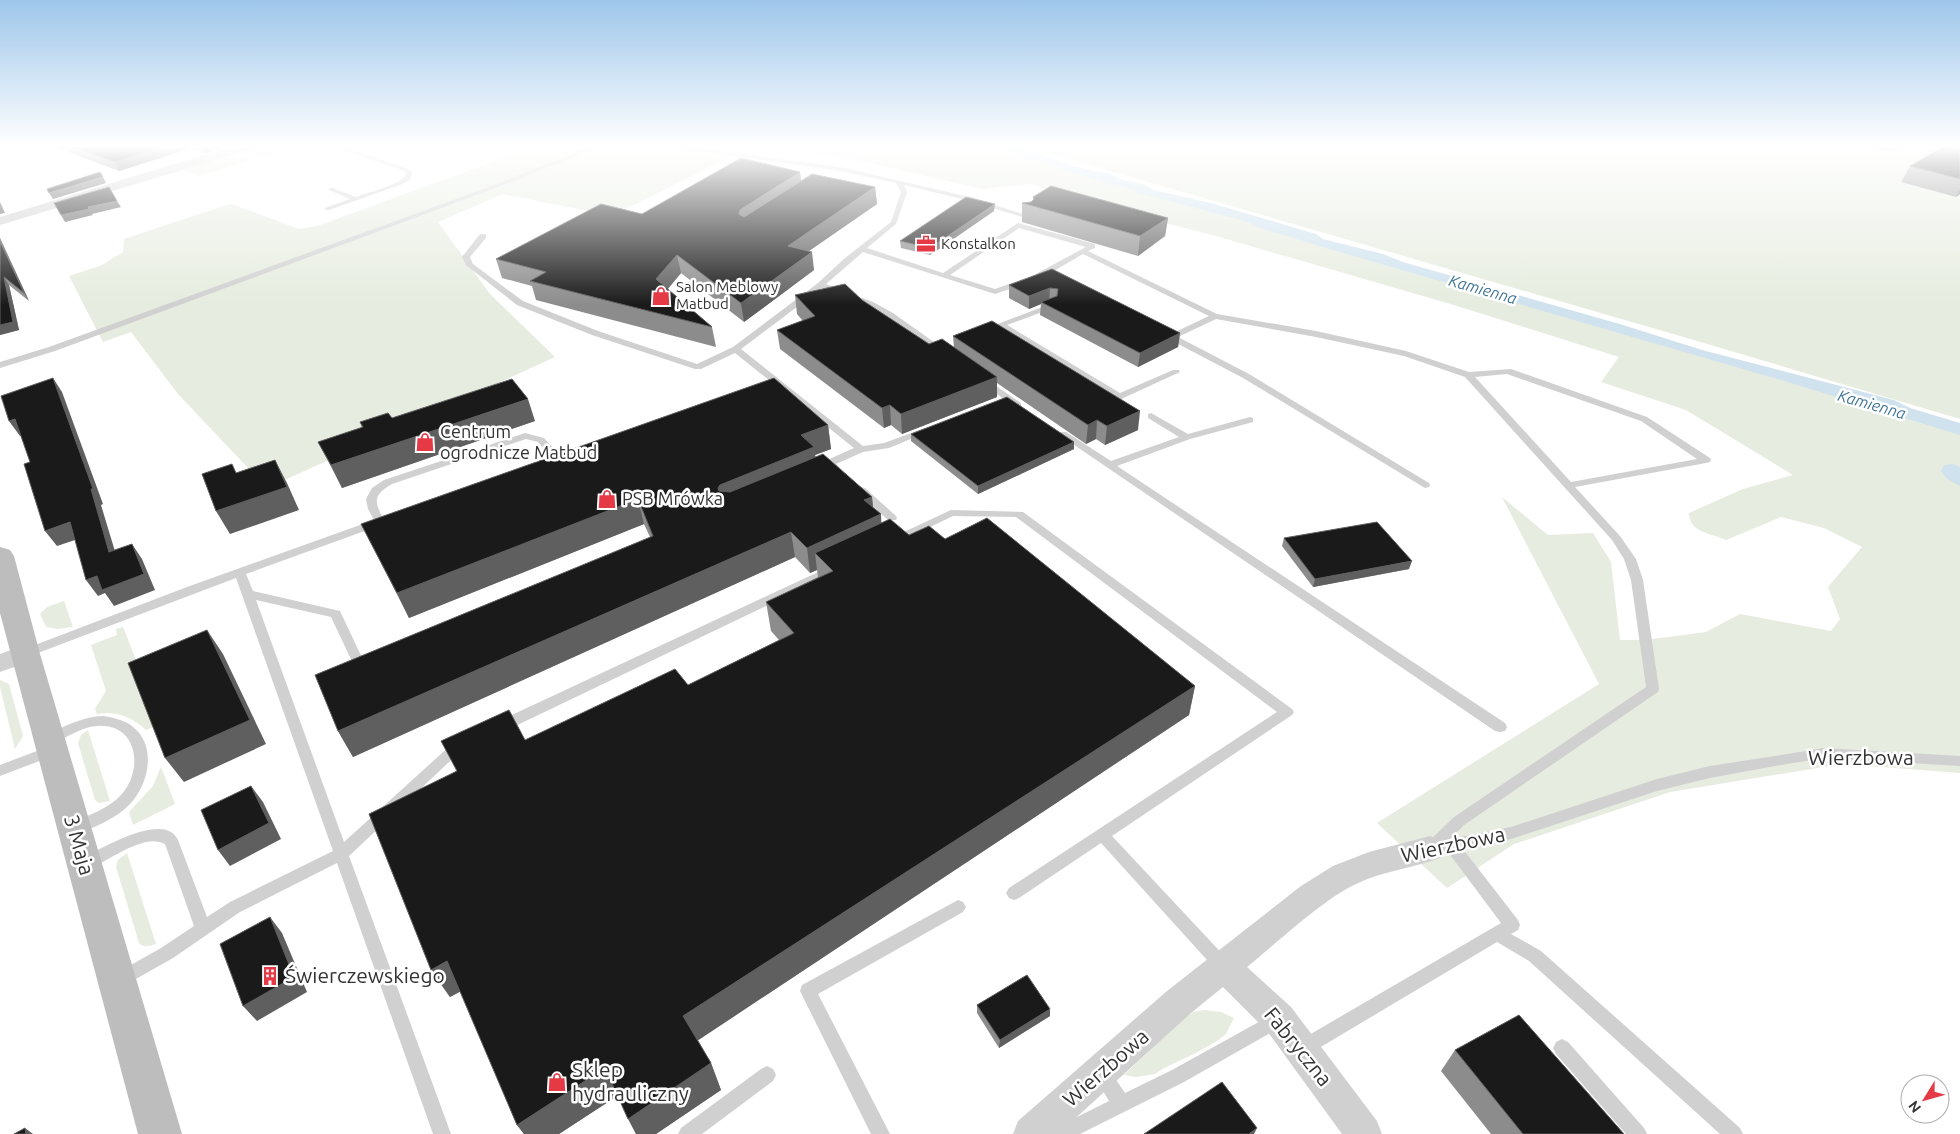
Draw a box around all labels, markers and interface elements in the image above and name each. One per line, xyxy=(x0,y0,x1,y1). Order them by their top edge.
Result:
office icon: Konstalkon xyxy=(915,233,937,255)
place label: Konstalkon xyxy=(941,235,1016,252)
water label: Kamienna xyxy=(1447,271,1519,307)
place label: Salon Meblowy Matbud xyxy=(676,278,778,312)
shop icon: Salon Meblowy Matbud xyxy=(650,285,672,307)
water label: Kamienna xyxy=(1836,386,1908,422)
place label: Centrum ogrodnicze Matbud xyxy=(440,421,597,462)
shop icon: Centrum ogrodnicze Matbud xyxy=(414,431,436,453)
shop icon: PSB Mrówka xyxy=(596,488,618,510)
place label: PSB Mrówka xyxy=(622,488,723,508)
street label: Wierzbowa xyxy=(1808,745,1914,769)
street label: 3 Maja xyxy=(60,812,100,878)
street label: Wierzbowa xyxy=(1399,821,1507,867)
place label: Świerczewskiego xyxy=(285,963,445,987)
building icon: Świerczewskiego xyxy=(259,965,281,987)
street label: Fabryczna xyxy=(1260,1002,1338,1090)
street label: Wierzbowa xyxy=(1058,1023,1153,1111)
place label: Sklep hydrauliczny xyxy=(572,1057,689,1105)
shop icon: Sklep hydrauliczny xyxy=(546,1071,568,1093)
north arrow xyxy=(1900,1074,1950,1124)
text: N xyxy=(1905,1098,1924,1116)

